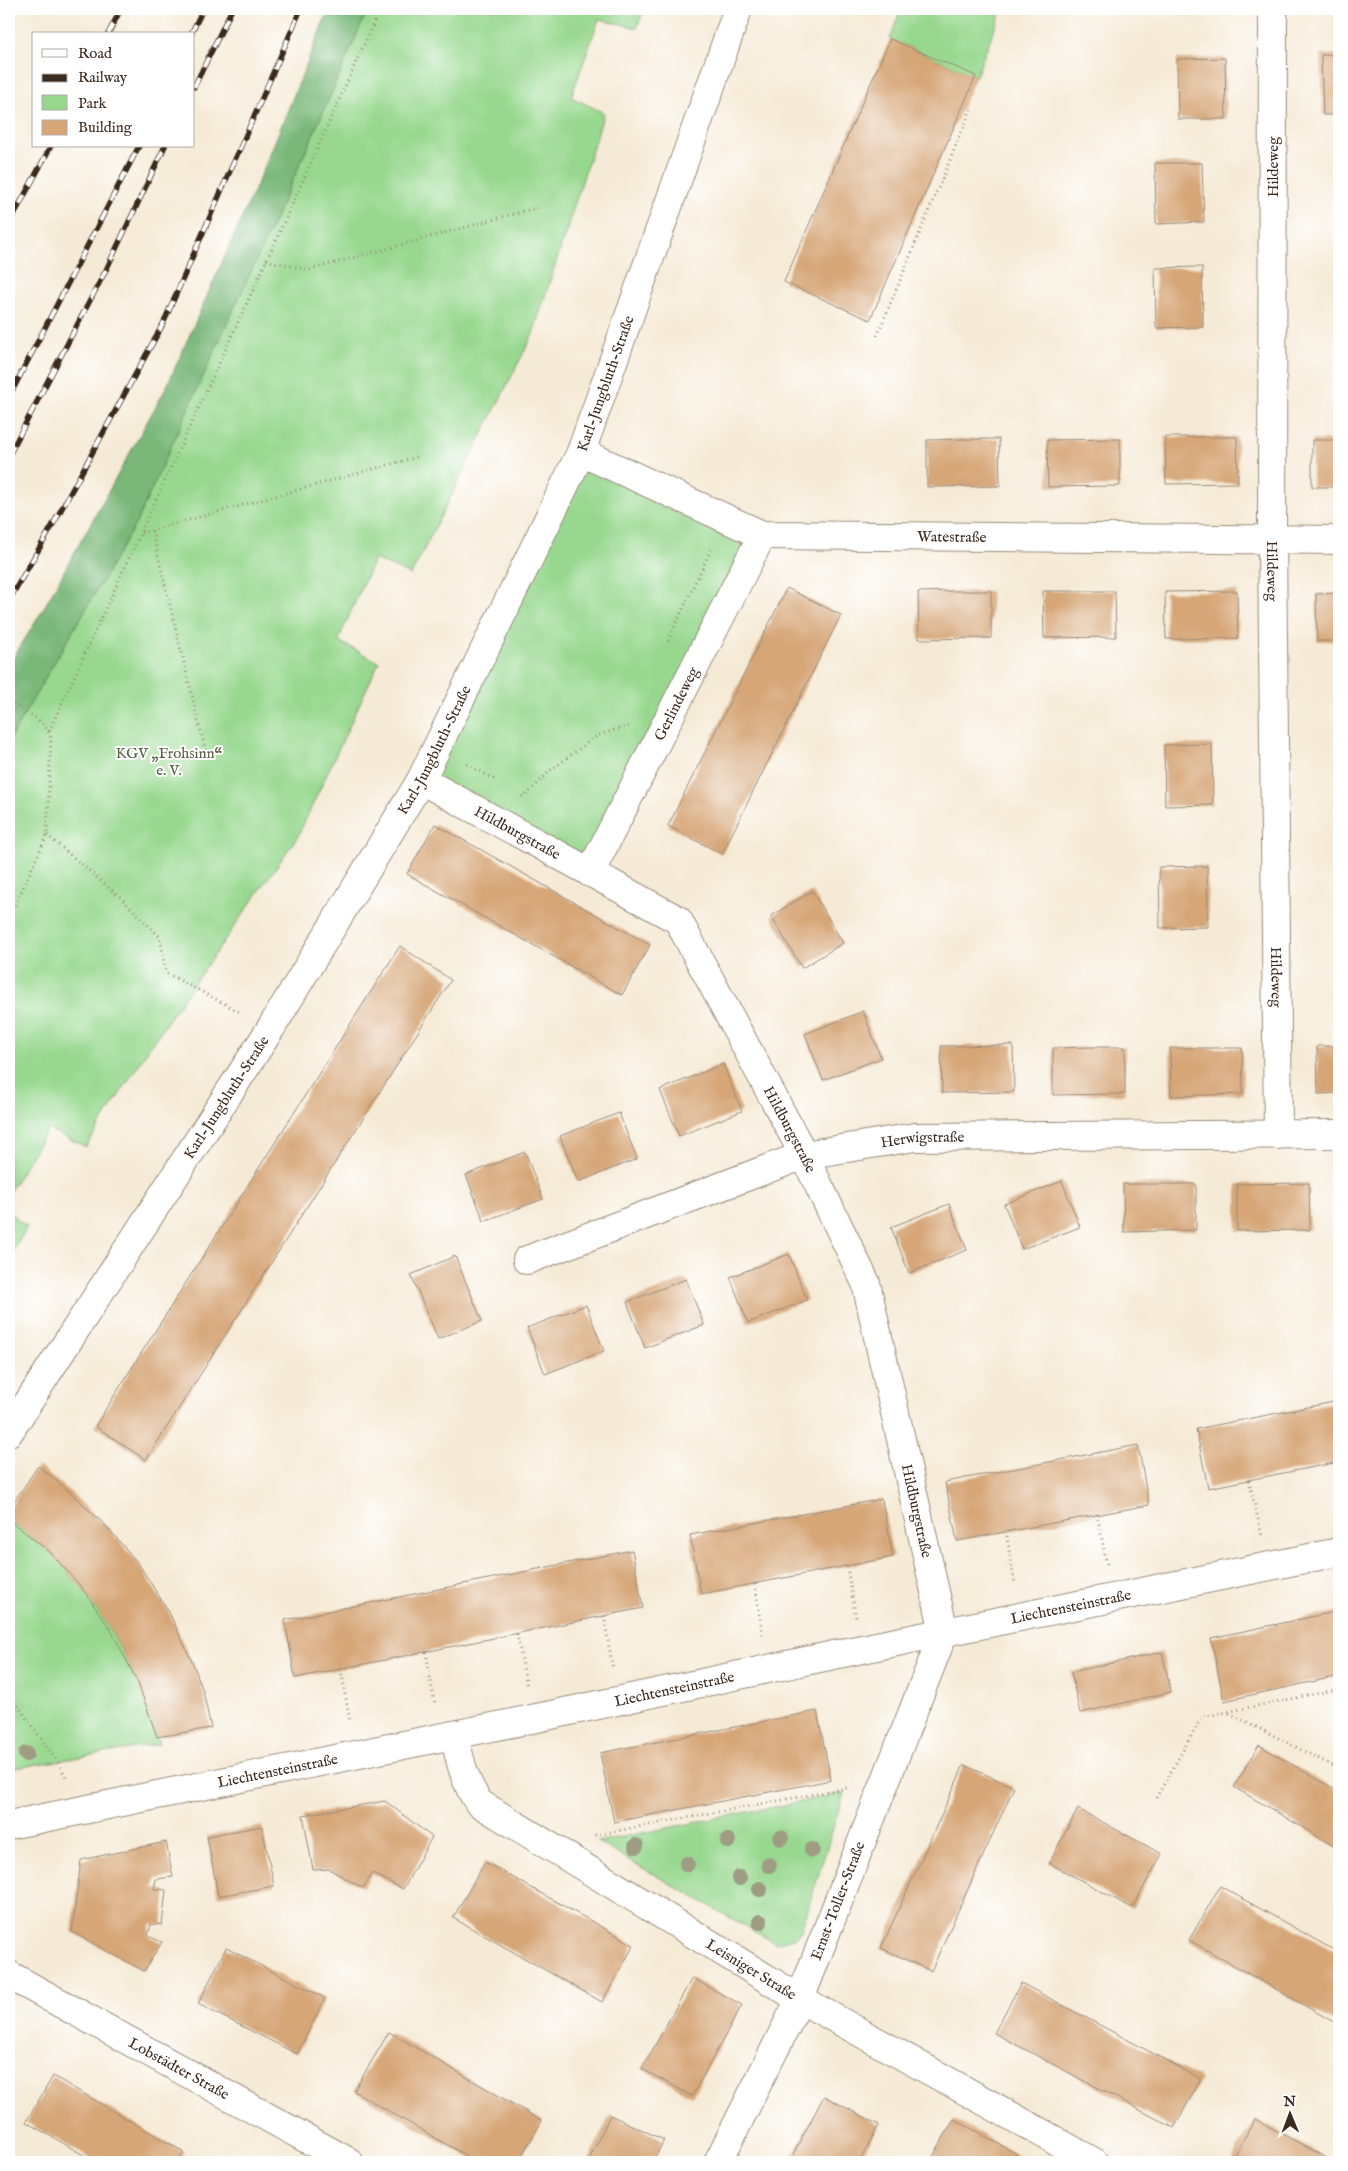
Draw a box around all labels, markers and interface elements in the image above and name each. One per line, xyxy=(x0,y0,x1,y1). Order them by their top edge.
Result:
legend xyxy=(32,32,195,148)
text: Road xyxy=(78,44,113,63)
text: Railway xyxy=(78,68,128,87)
text: Park xyxy=(78,94,108,113)
text: Building xyxy=(78,118,133,137)
street label: Hildeweg xyxy=(1264,136,1283,197)
street label: Karl-Jungbluth-Straße xyxy=(572,313,638,454)
street label: Watestraße xyxy=(917,527,987,546)
street label: Hildeweg xyxy=(1263,541,1282,602)
street label: Gerlindeweg xyxy=(650,663,703,744)
street label: Karl-Jungbluth-Straße xyxy=(393,682,475,818)
park label: KGV „Frohsinn“ e. V. xyxy=(116,744,223,780)
street label: Hildburgstraße xyxy=(471,801,564,864)
street label: Hildeweg xyxy=(1267,947,1286,1008)
street label: Karl-Jungbluth-Straße xyxy=(179,1032,273,1162)
street label: Hildburgstraße xyxy=(759,1083,821,1176)
street label: Herwigstraße xyxy=(879,1127,965,1152)
street label: Hildburgstraße xyxy=(897,1462,937,1560)
street label: Liechtensteinstraße xyxy=(1009,1585,1133,1628)
street label: Liechtensteinstraße xyxy=(612,1667,736,1711)
street label: Liechtensteinstraße xyxy=(216,1749,340,1792)
street label: Ernst-Toller-Straße xyxy=(807,1839,869,1963)
street label: Leisniger Straße xyxy=(703,1935,800,2004)
street label: Lobstädter Straße xyxy=(125,2033,233,2104)
north arrow xyxy=(1266,2088,1316,2138)
text: N xyxy=(1283,2093,1296,2111)

